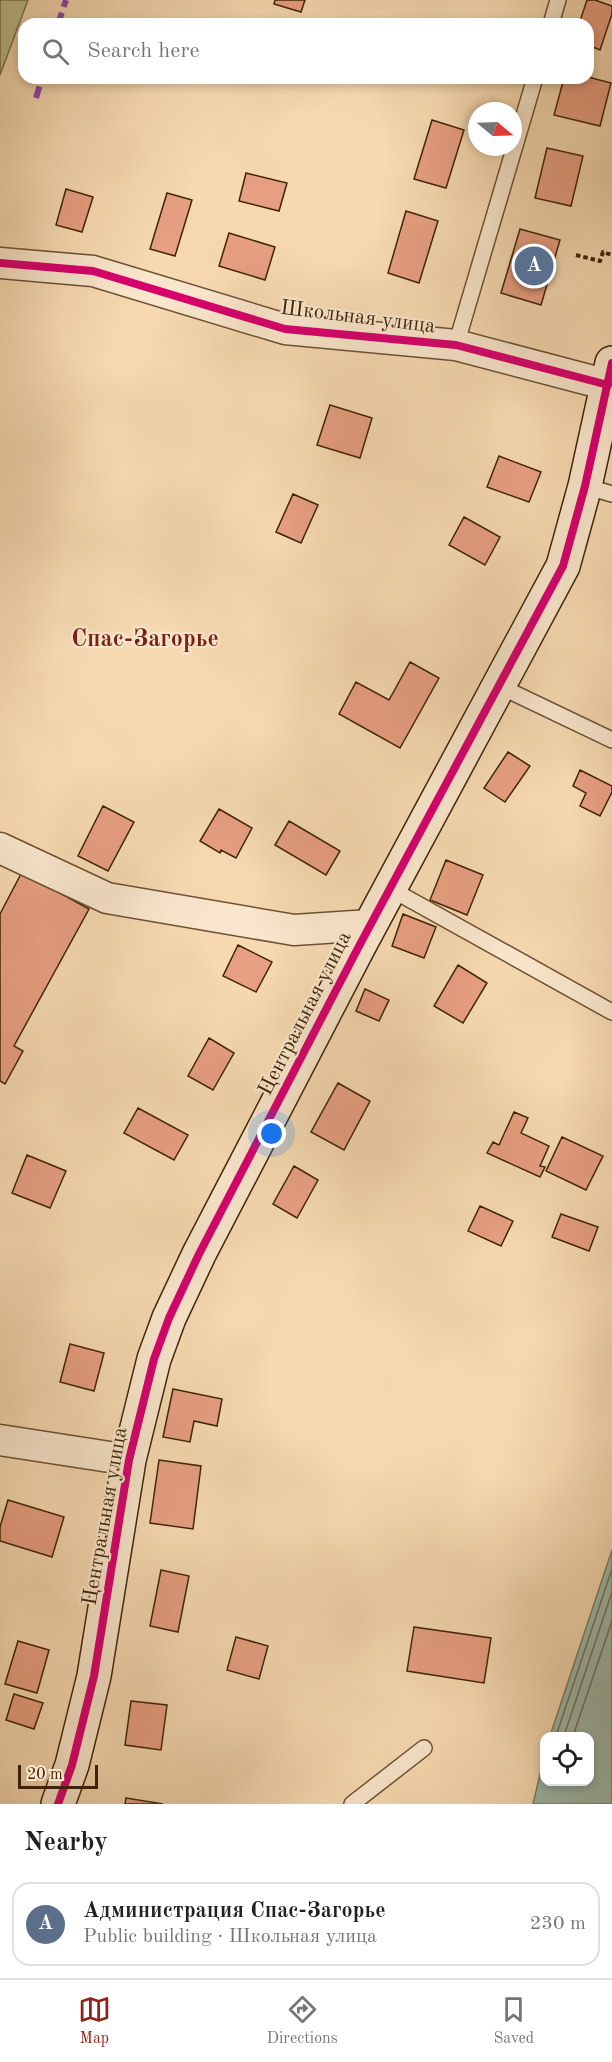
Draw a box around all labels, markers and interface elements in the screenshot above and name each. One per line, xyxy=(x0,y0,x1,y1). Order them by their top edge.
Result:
search box xyxy=(18,18,594,84)
icon: search xyxy=(39,35,72,68)
text: Search here xyxy=(87,40,200,62)
north arrow xyxy=(468,102,522,156)
pin: A xyxy=(514,244,554,288)
street label: Школьная улица xyxy=(279,298,436,337)
district label: Спас-Загорье xyxy=(71,628,219,652)
street label: Центральная улица xyxy=(255,928,356,1099)
your location xyxy=(257,1119,286,1148)
street label: Центральная улица xyxy=(79,1425,132,1607)
map controls xyxy=(540,1732,594,1786)
button: locate xyxy=(540,1732,594,1786)
scale bar xyxy=(18,1762,98,1790)
text: 20 m xyxy=(27,1767,63,1783)
text: Nearby xyxy=(24,1830,108,1856)
text: Администрация Спас-Загорье xyxy=(83,1900,386,1922)
text: A xyxy=(38,1914,53,1934)
text: 230 m xyxy=(530,1914,586,1934)
text: Public building · Школьная улица xyxy=(83,1927,377,1947)
tab: Map xyxy=(78,1993,111,2049)
tab: Directions xyxy=(267,1993,338,2049)
tab: Saved xyxy=(493,1993,534,2049)

